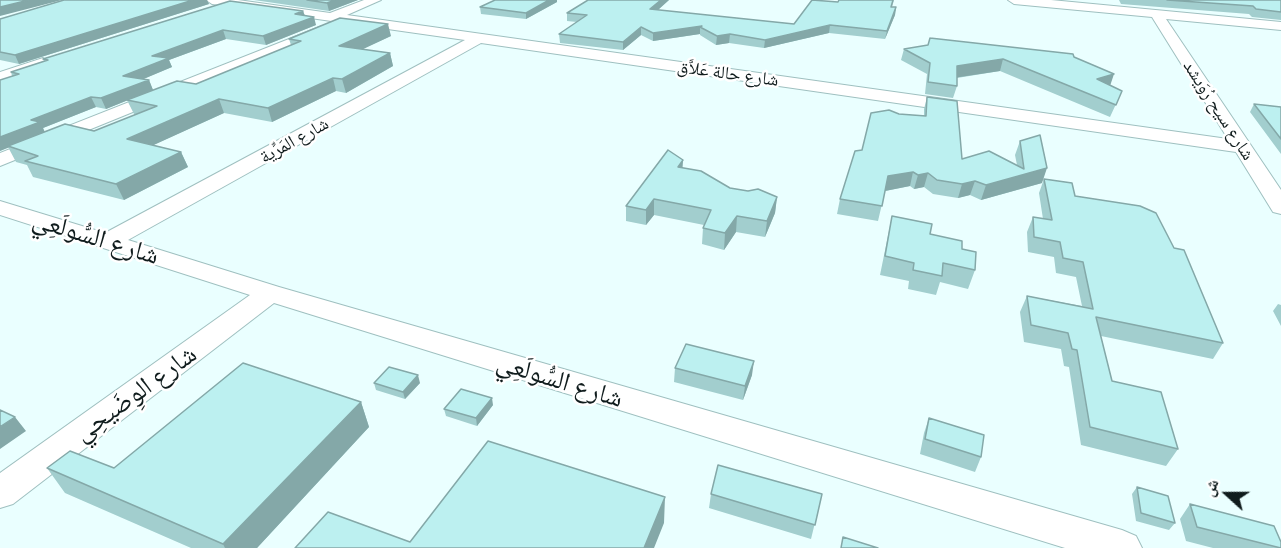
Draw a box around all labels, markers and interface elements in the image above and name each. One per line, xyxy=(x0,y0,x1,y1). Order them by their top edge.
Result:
street label: شارع حالة عَلاَّق xyxy=(676,55,780,91)
street label: شارع سيح رُوَيشد xyxy=(1179,56,1259,164)
street label: شارع المَرِّية xyxy=(256,112,332,168)
street label: شارع السُّولَعِي xyxy=(29,203,163,271)
street label: شارع الوِضَيحِي xyxy=(67,338,203,448)
street label: شارع السُّولَعِي xyxy=(493,346,627,414)
north arrow xyxy=(1197,464,1257,524)
text: ش xyxy=(1199,476,1222,499)

